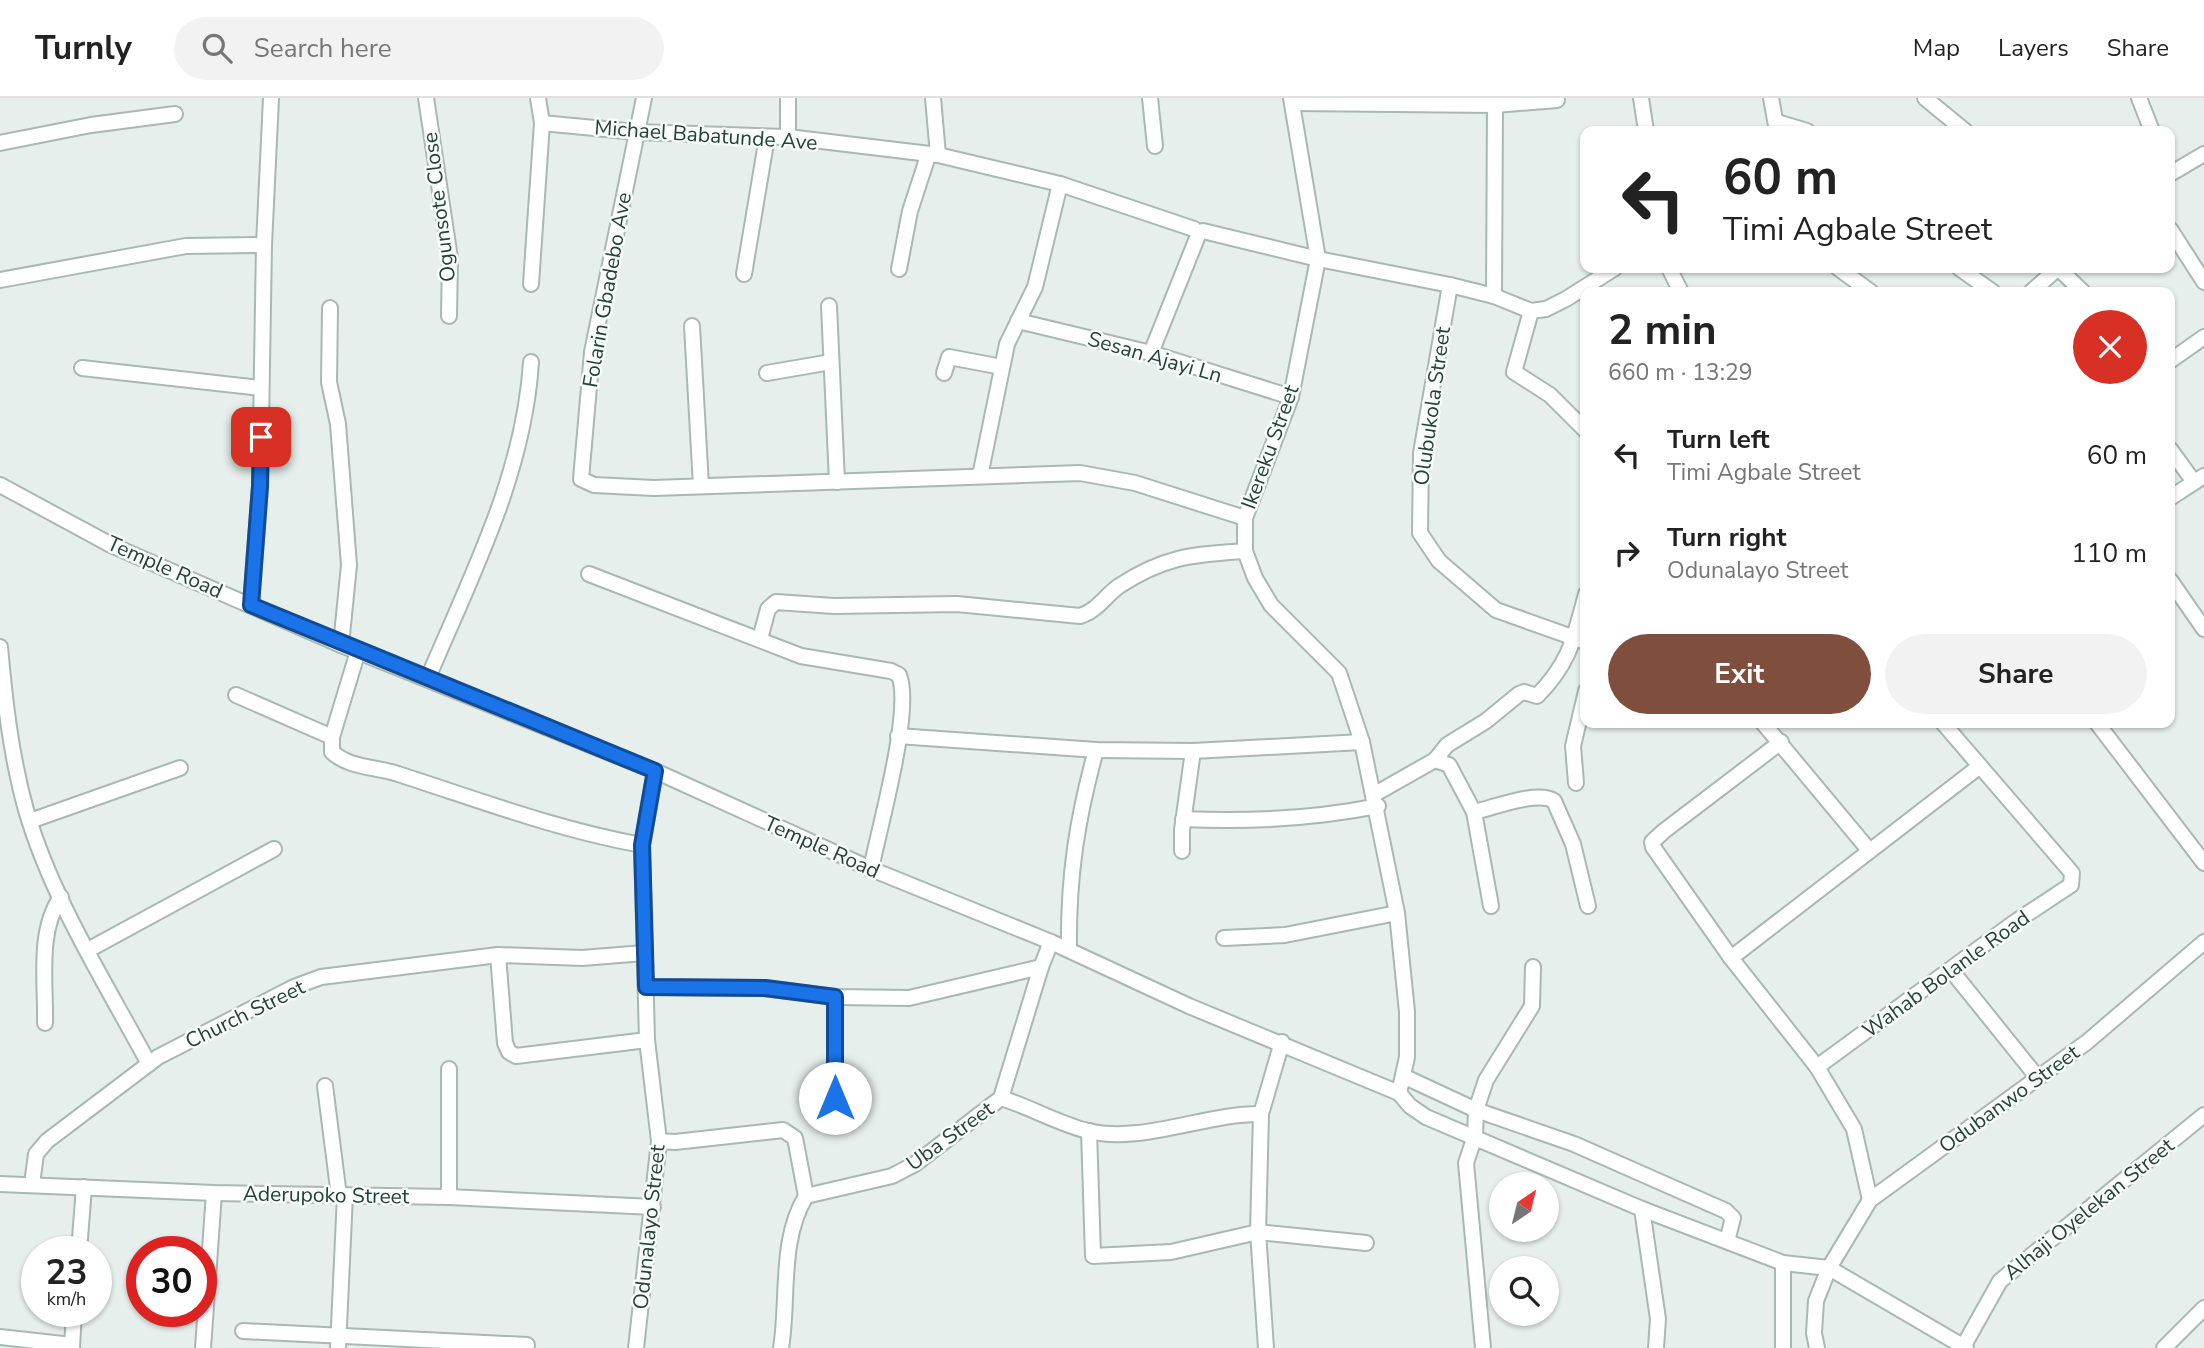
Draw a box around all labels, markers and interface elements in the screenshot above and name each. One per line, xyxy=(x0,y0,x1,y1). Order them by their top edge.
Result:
search box xyxy=(174,17,664,80)
text: Turnly xyxy=(35,26,132,71)
icon: search xyxy=(198,29,236,67)
text: Search here xyxy=(254,31,392,66)
text: Map xyxy=(1913,32,1960,64)
text: Layers xyxy=(1998,32,2069,64)
text: Share xyxy=(2107,32,2169,64)
street label: Michael Babatunde Ave xyxy=(594,113,818,157)
street label: Ogunsote Close xyxy=(416,130,462,284)
text: 60 m xyxy=(1723,144,1838,211)
icon: left xyxy=(1608,154,1699,245)
street label: Folarin Gbadebo Ave xyxy=(576,190,638,390)
text: Timi Agbale Street xyxy=(1723,208,1992,251)
text: 2 min xyxy=(1608,302,1717,359)
button: close xyxy=(2073,310,2147,384)
street label: Sesan Ajayi Ln xyxy=(1085,324,1225,390)
street label: Olubukola Street xyxy=(1407,324,1457,487)
text: 660 m · 13:29 xyxy=(1608,357,1753,388)
street label: Ikereku Street xyxy=(1235,380,1306,513)
pin xyxy=(231,407,291,467)
icon: arrive xyxy=(242,418,280,456)
text: Turn left xyxy=(1667,422,1770,457)
icon: left xyxy=(1608,436,1646,474)
text: 60 m xyxy=(2087,438,2147,473)
text: Timi Agbale Street xyxy=(1667,457,1860,488)
text: Turn right xyxy=(1667,520,1786,555)
street label: Temple Road xyxy=(103,529,227,605)
icon: right xyxy=(1608,534,1646,572)
text: 110 m xyxy=(2071,536,2147,571)
text: Odunalayo Street xyxy=(1667,555,1848,586)
button: Exit xyxy=(1608,634,1871,714)
button: Share xyxy=(1885,634,2147,714)
street label: Temple Road xyxy=(760,809,884,885)
street label: Wahab Bolanle Road xyxy=(1857,904,2035,1044)
street label: Church Street xyxy=(181,973,310,1055)
street label: Odubanwo Street xyxy=(1933,1038,2085,1159)
position arrow xyxy=(798,1061,872,1135)
street label: Uba Street xyxy=(901,1095,1000,1177)
street label: Alhaji Oyelekan Street xyxy=(1998,1131,2180,1286)
street label: Odunalayo Street xyxy=(626,1143,672,1311)
north arrow xyxy=(1489,1172,1559,1242)
map controls xyxy=(1489,1172,1559,1326)
street label: Aderupoko Street xyxy=(243,1180,410,1210)
speed limit sign: 30 xyxy=(126,1236,217,1327)
text: 23 xyxy=(45,1249,88,1296)
button: search xyxy=(1489,1256,1559,1326)
text: km/h xyxy=(47,1287,86,1311)

